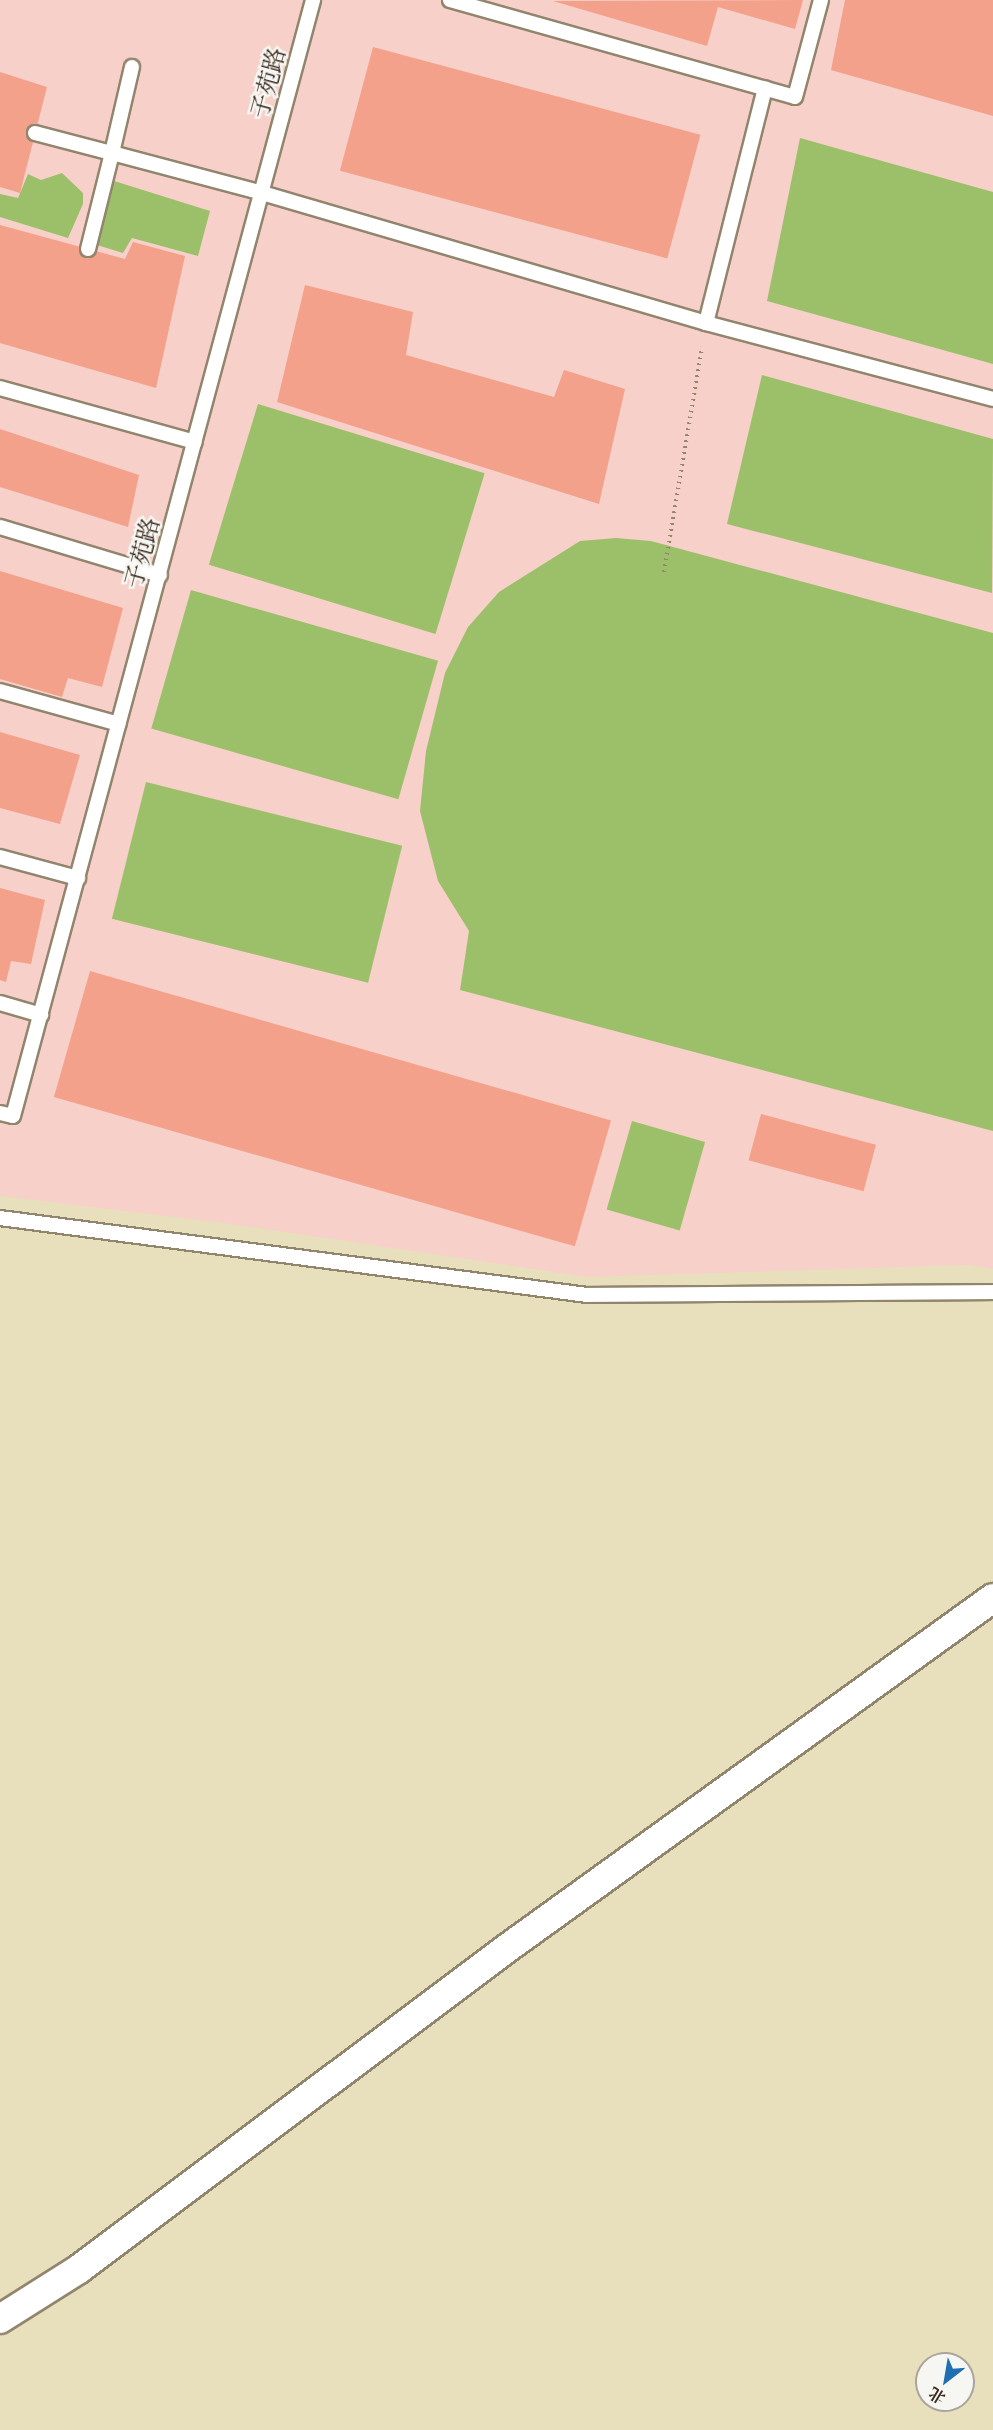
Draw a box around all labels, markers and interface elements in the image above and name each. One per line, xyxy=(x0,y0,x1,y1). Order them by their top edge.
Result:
street label: 子苑路 xyxy=(245,44,291,122)
street label: 子苑路 xyxy=(119,514,165,592)
north arrow xyxy=(915,2352,975,2412)
text: 北 xyxy=(924,2381,950,2410)

